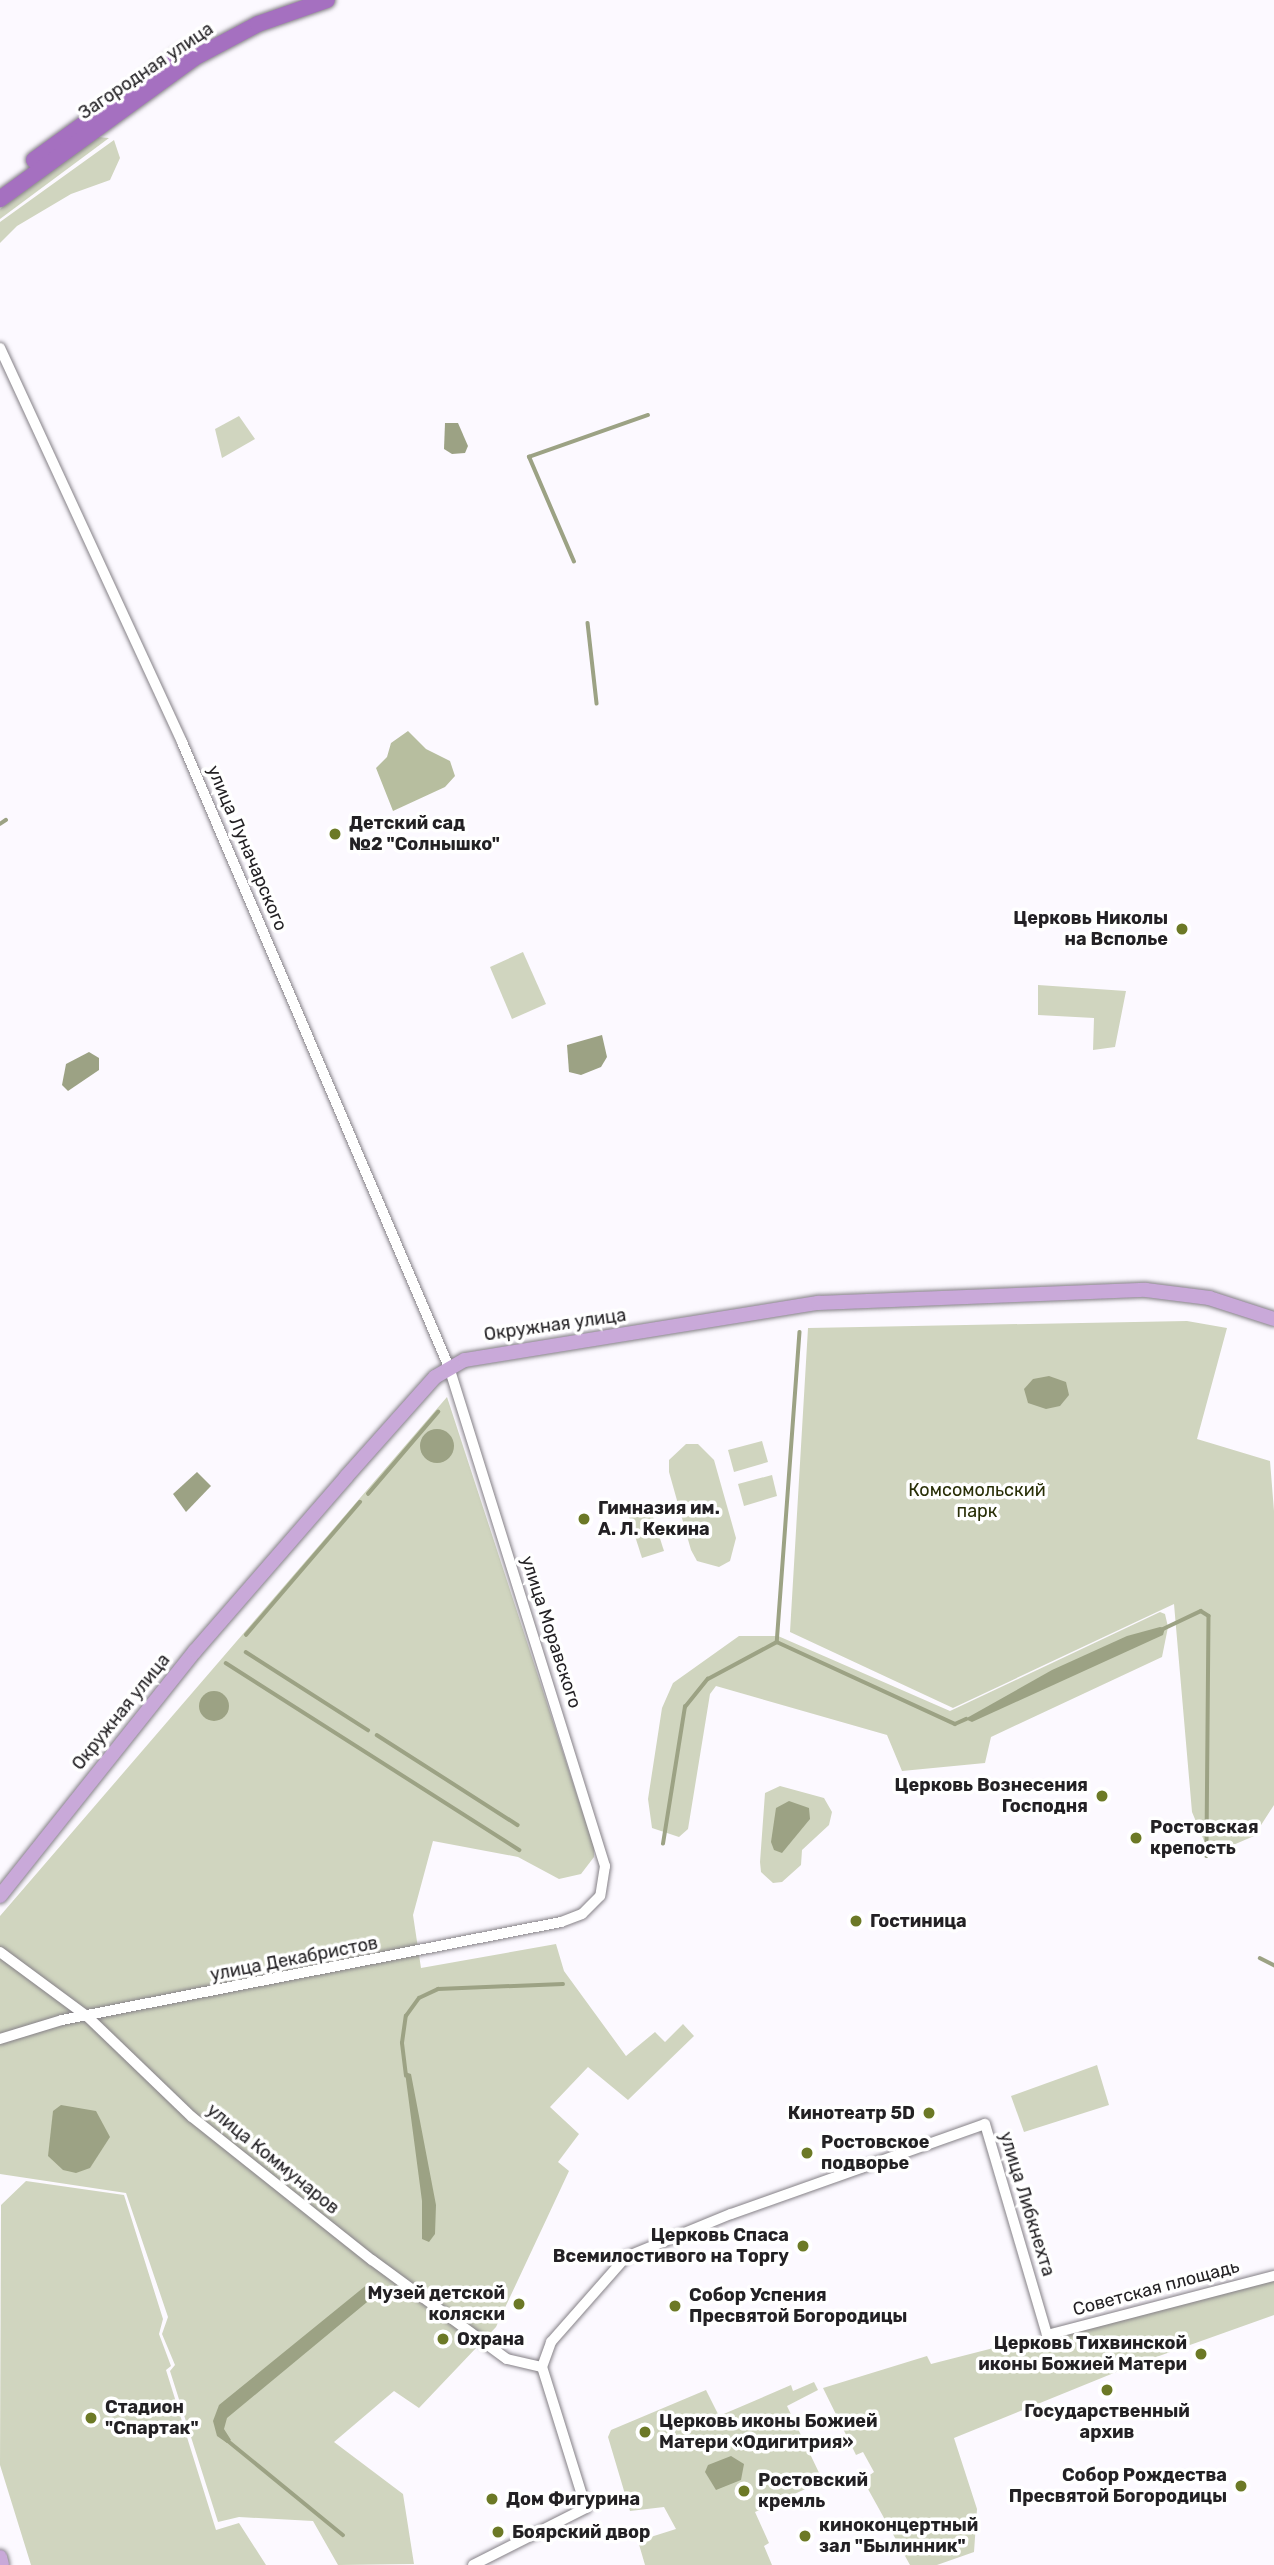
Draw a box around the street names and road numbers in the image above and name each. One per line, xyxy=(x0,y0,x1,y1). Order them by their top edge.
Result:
street label: Загородная улица xyxy=(75,18,217,124)
street label: улица Луначарского xyxy=(202,762,292,934)
street label: Окружная улица xyxy=(483,1304,627,1346)
street label: улица Моравского xyxy=(516,1553,586,1711)
street label: Окружная улица xyxy=(68,1650,174,1774)
street label: улица Декабристов xyxy=(208,1932,380,1986)
street label: улица Коммунаров xyxy=(202,2099,344,2219)
street label: улица Либкнехта xyxy=(995,2129,1059,2279)
street label: Советская площадь xyxy=(1070,2255,1242,2321)

